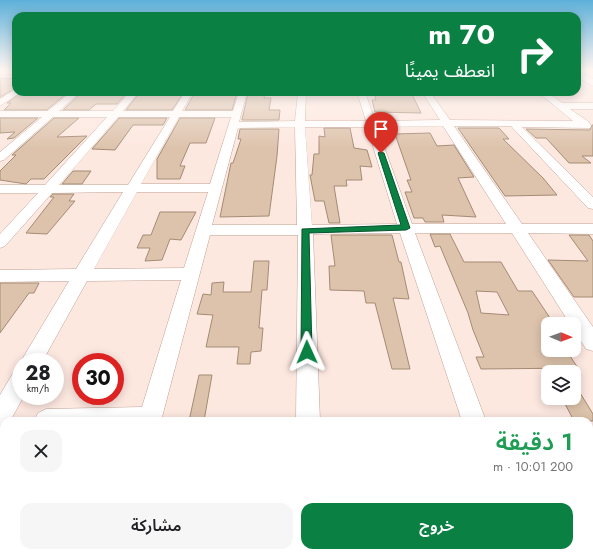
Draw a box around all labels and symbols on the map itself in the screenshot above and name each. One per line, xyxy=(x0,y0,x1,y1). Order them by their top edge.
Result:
pin xyxy=(364,112,398,153)
north arrow xyxy=(541,317,581,357)
position arrow xyxy=(286,331,328,373)
speed limit sign: 30 xyxy=(72,353,124,405)

